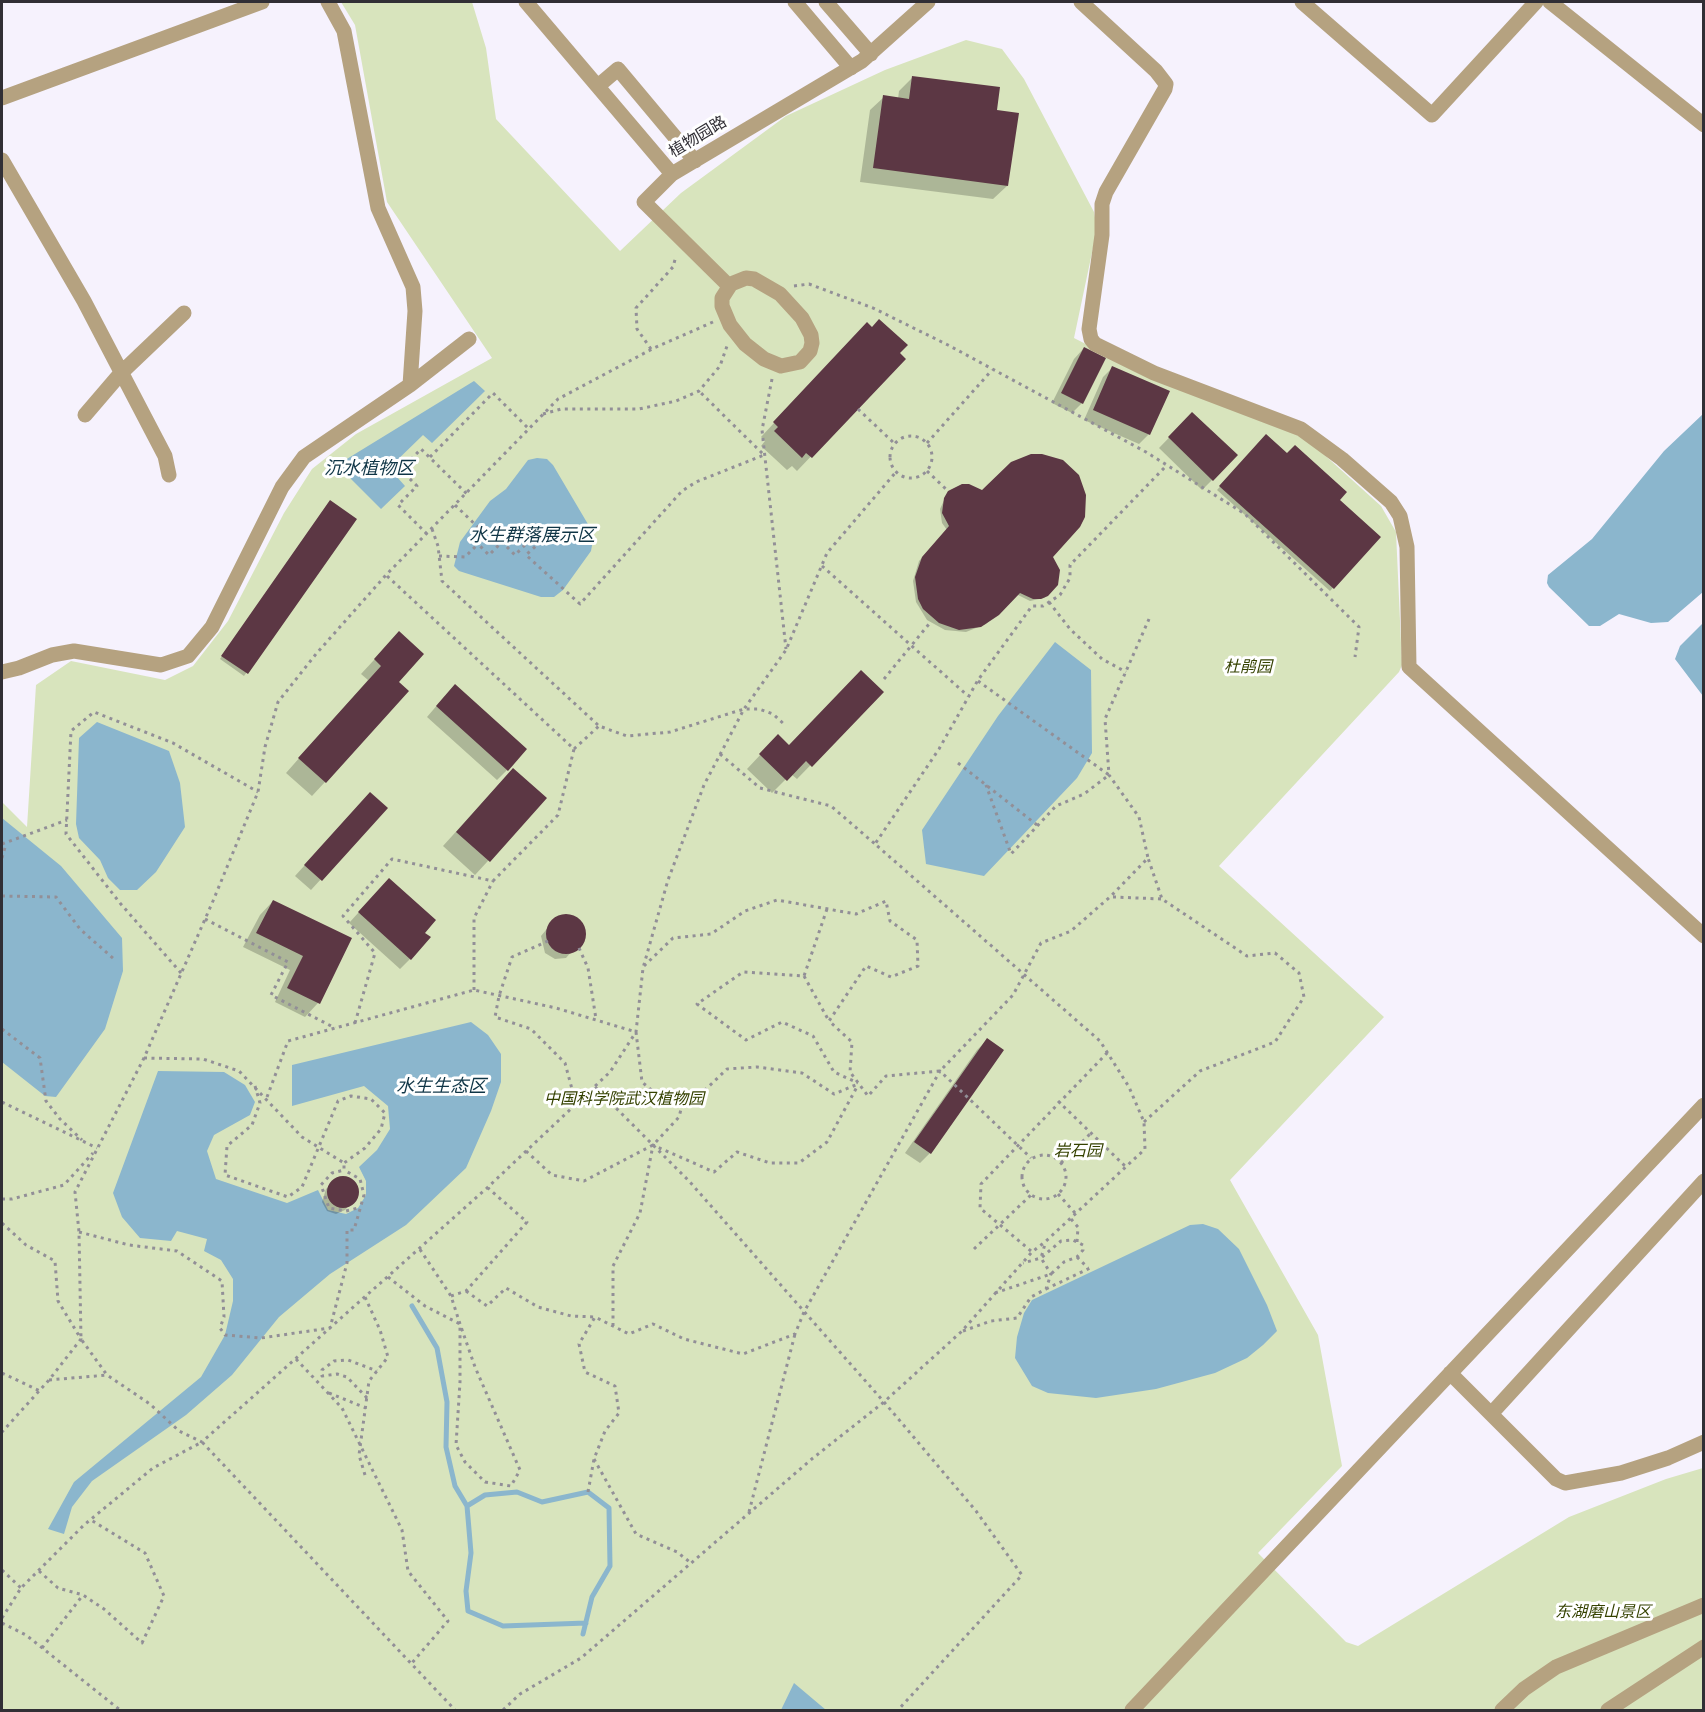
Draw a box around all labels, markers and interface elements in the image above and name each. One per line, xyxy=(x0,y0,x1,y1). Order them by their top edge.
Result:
street label: 植物园路 xyxy=(666,112,730,162)
water label: 沉水植物区 xyxy=(324,458,414,480)
water label: 水生群落展示区 xyxy=(469,525,595,547)
park label: 杜鹃园 xyxy=(1224,657,1272,677)
water label: 水生生态区 xyxy=(396,1076,486,1098)
park label: 中国科学院武汉植物园 xyxy=(544,1089,704,1109)
park label: 岩石园 xyxy=(1054,1141,1102,1161)
park label: 东湖磨山景区 xyxy=(1555,1602,1651,1622)

